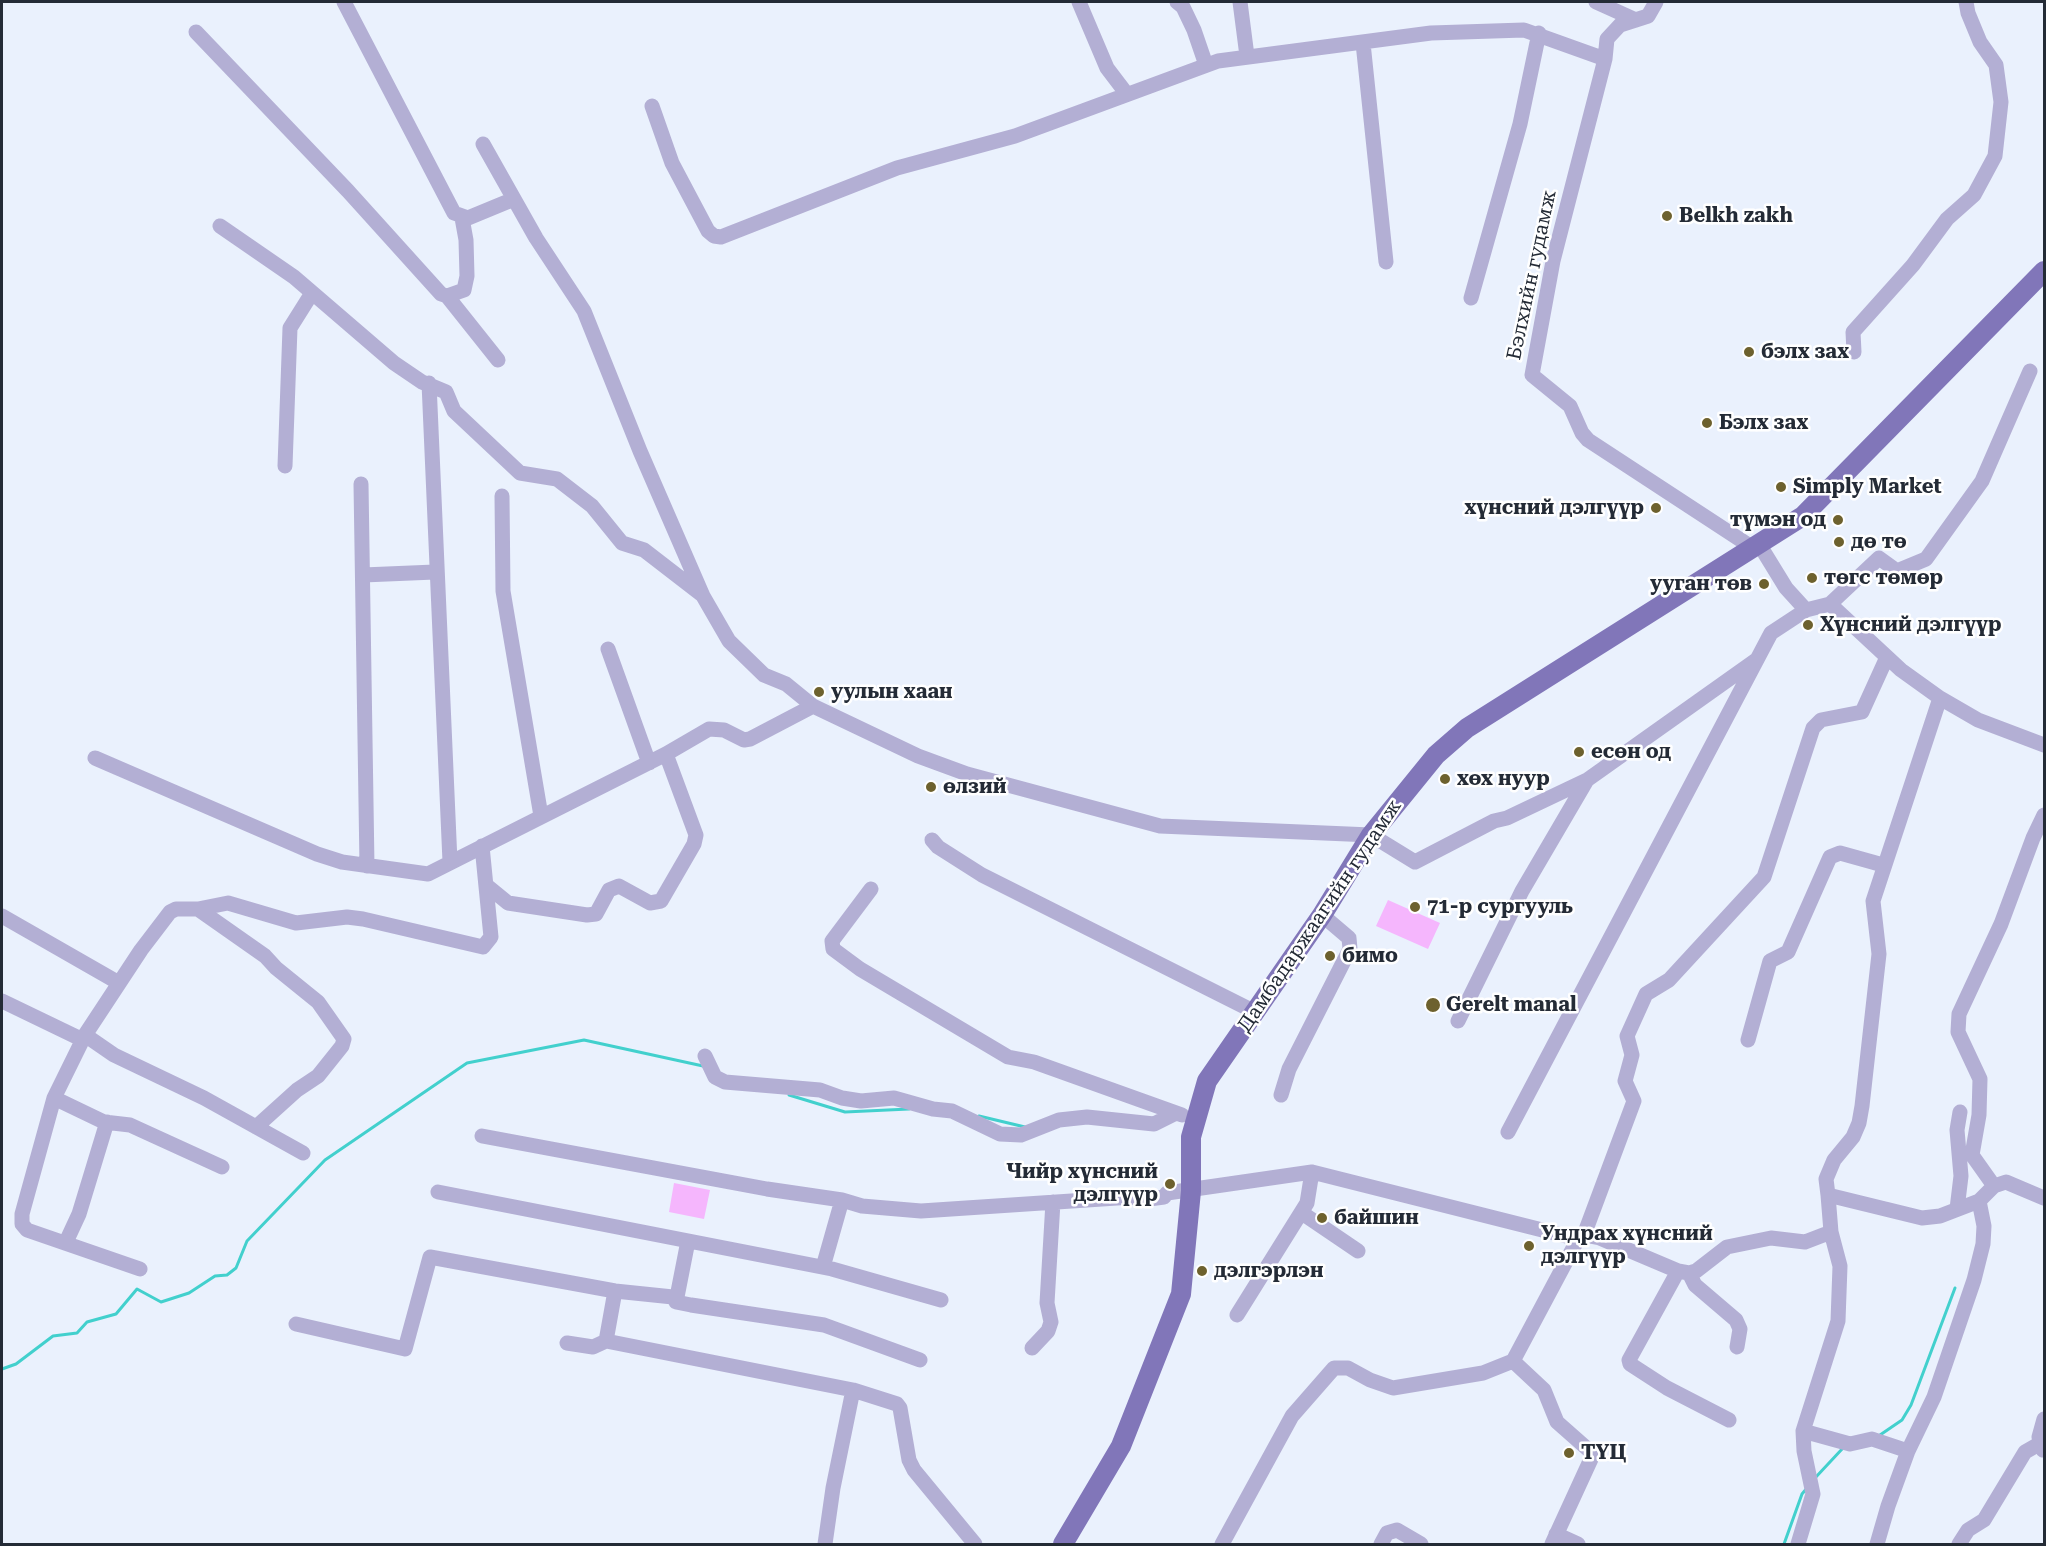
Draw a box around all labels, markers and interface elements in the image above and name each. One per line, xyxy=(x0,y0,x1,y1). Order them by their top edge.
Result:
street label: Бэлхийн гудамж xyxy=(1502,188,1562,362)
place label: Belkh zakh xyxy=(1679,204,1793,228)
marker: Belkh zakh xyxy=(1660,209,1674,223)
place label: бэлх зах xyxy=(1761,340,1849,364)
marker: бэлх зах xyxy=(1742,345,1756,359)
place label: Бэлх зах xyxy=(1719,411,1808,435)
marker: Бэлх зах xyxy=(1700,416,1714,430)
place label: Simply Market xyxy=(1793,475,1942,499)
marker: Simply Market xyxy=(1774,480,1788,494)
place label: хүнсний дэлгүүр xyxy=(1464,496,1644,520)
marker: хүнсний дэлгүүр xyxy=(1649,501,1663,515)
place label: түмэн од xyxy=(1730,508,1826,532)
marker: түмэн од xyxy=(1831,513,1845,527)
place label: дө тө xyxy=(1851,530,1907,554)
marker: дө тө xyxy=(1832,535,1846,549)
place label: төгс төмөр xyxy=(1824,566,1943,590)
marker: төгс төмөр xyxy=(1805,571,1819,585)
place label: ууган төв xyxy=(1650,572,1752,596)
marker: ууган төв xyxy=(1757,577,1771,591)
place label: Хүнсний дэлгүүр xyxy=(1820,613,2001,637)
marker: Хүнсний дэлгүүр xyxy=(1801,618,1815,632)
place label: уулын хаан xyxy=(831,680,953,704)
marker: уулын хаан xyxy=(812,685,826,699)
place label: есөн од xyxy=(1591,740,1671,764)
marker: есөн од xyxy=(1572,745,1586,759)
place label: хөх нуур xyxy=(1457,767,1550,791)
marker: хөх нуур xyxy=(1438,772,1452,786)
place label: өлзий xyxy=(943,775,1007,799)
marker: өлзий xyxy=(924,780,938,794)
street label: Дамбадаржаагийн гудамж xyxy=(1233,795,1407,1037)
place label: 71-р сургууль xyxy=(1427,895,1573,919)
marker: 71-р сургууль xyxy=(1408,900,1422,914)
place label: бимо xyxy=(1342,944,1398,968)
marker: бимо xyxy=(1323,949,1337,963)
place label: Gerelt manal xyxy=(1446,993,1577,1017)
marker: Gerelt manal xyxy=(1424,996,1442,1014)
place label: Чийр хүнсний дэлгүүр xyxy=(1006,1160,1158,1207)
marker: Чийр хүнсний дэлгүүр xyxy=(1163,1177,1177,1191)
place label: байшин xyxy=(1334,1206,1419,1230)
marker: байшин xyxy=(1315,1211,1329,1225)
place label: Ундрах хүнсний дэлгүүр xyxy=(1541,1222,1713,1269)
marker: Ундрах хүнсний дэлгүүр xyxy=(1522,1239,1536,1253)
place label: дэлгэрлэн xyxy=(1214,1259,1324,1283)
marker: дэлгэрлэн xyxy=(1195,1264,1209,1278)
place label: ТҮЦ xyxy=(1581,1441,1626,1465)
marker: ТҮЦ xyxy=(1562,1446,1576,1460)

